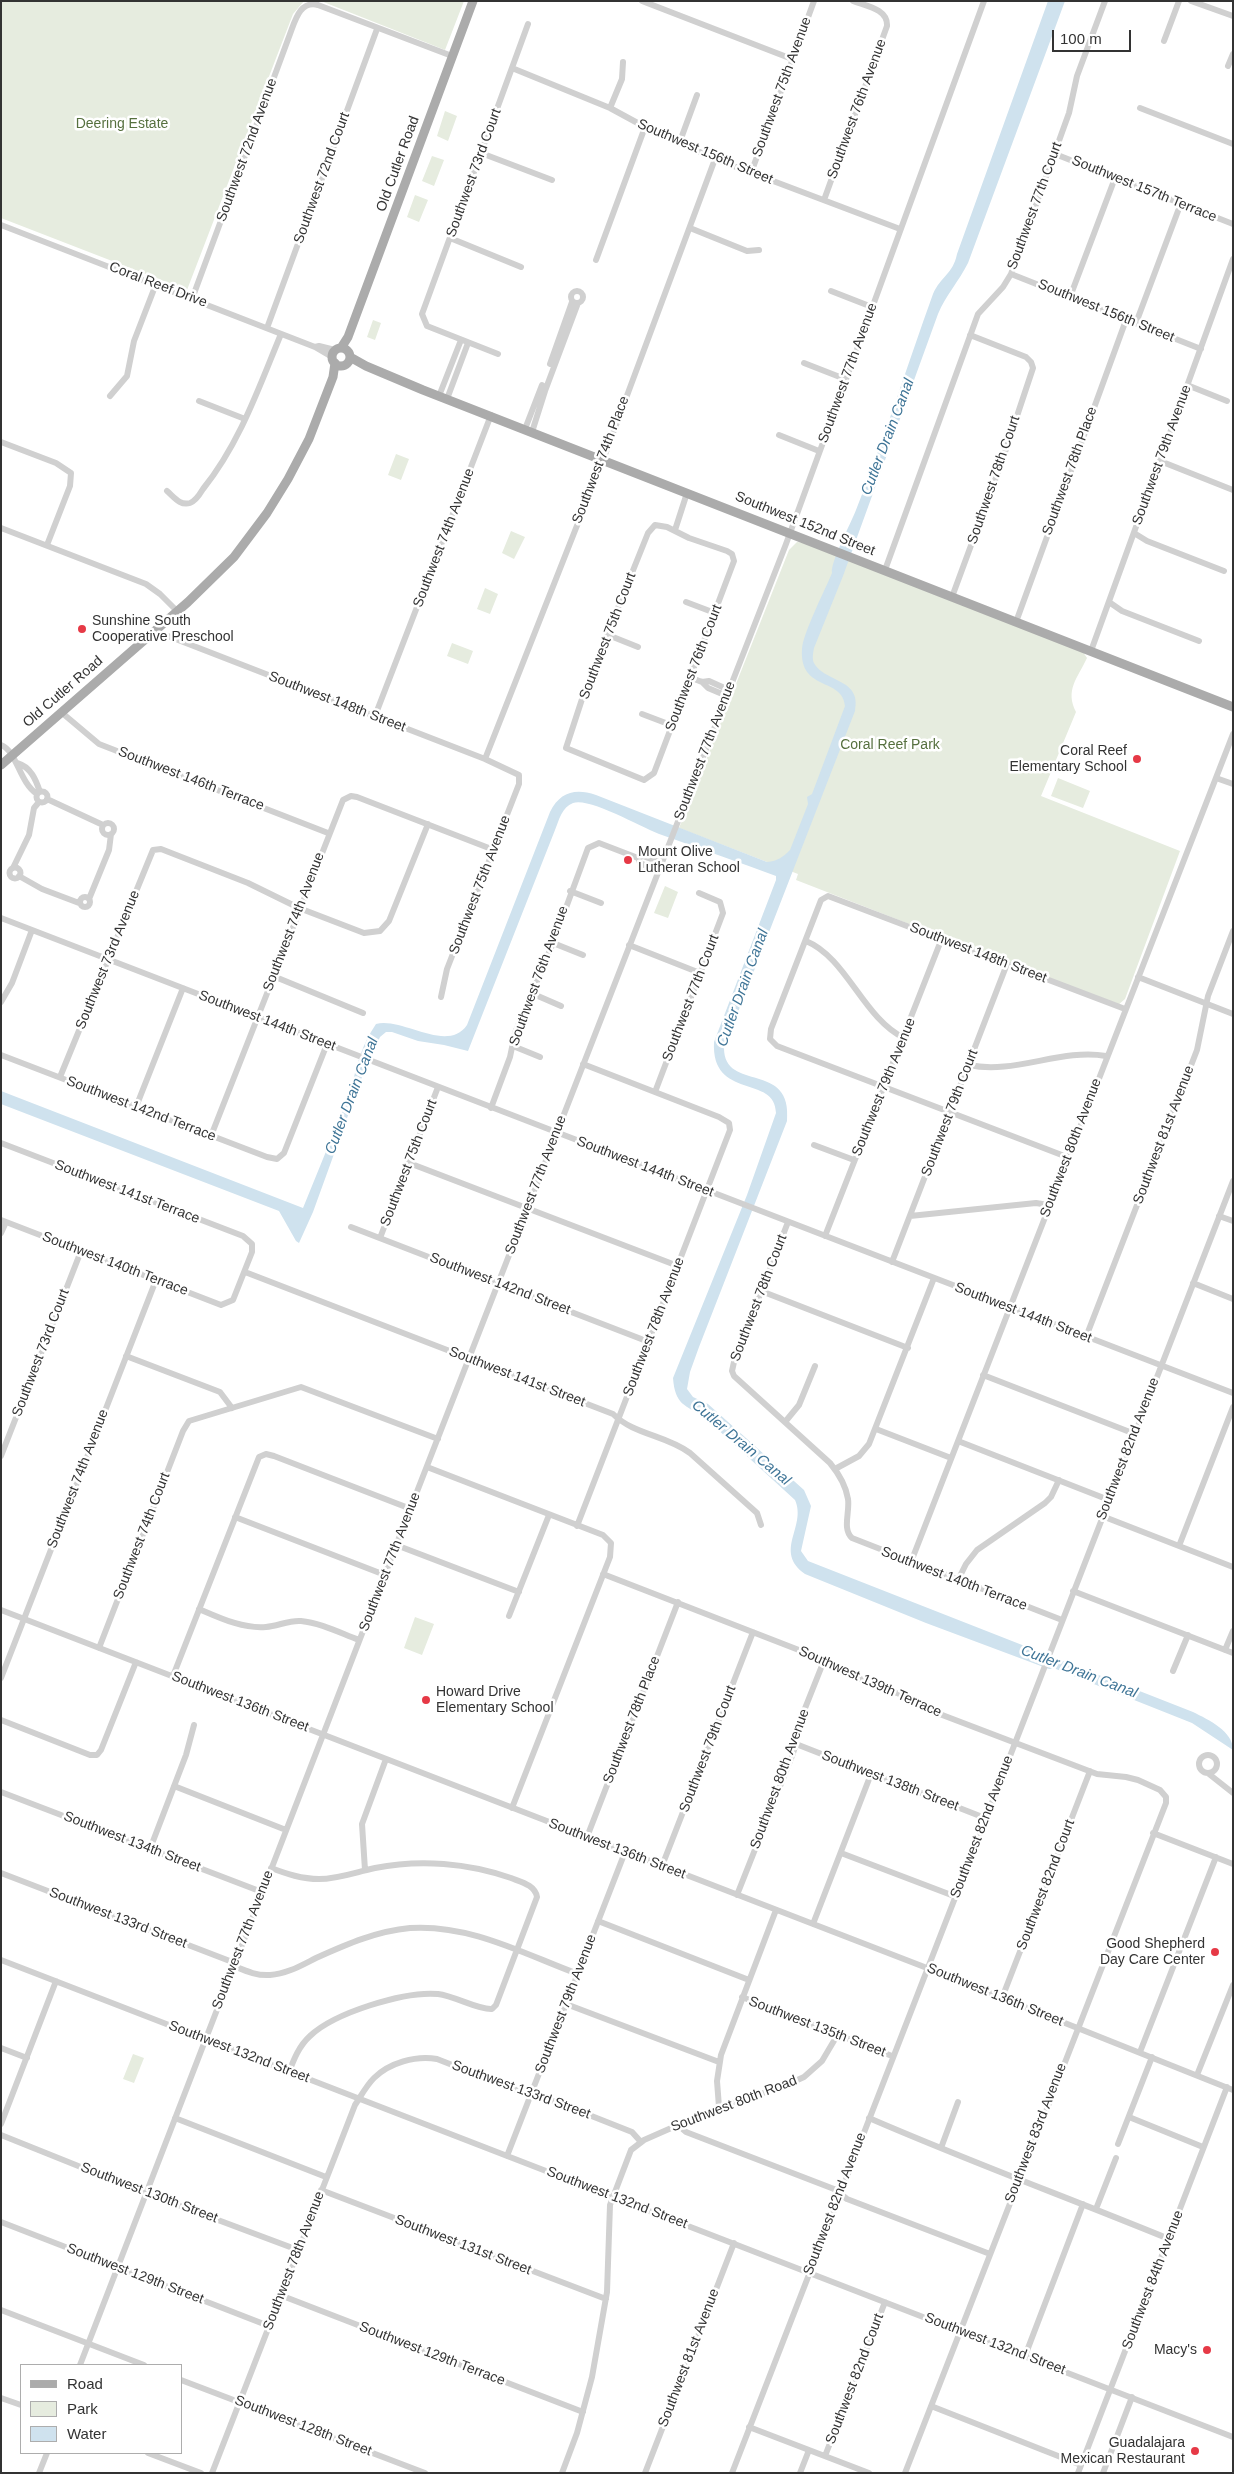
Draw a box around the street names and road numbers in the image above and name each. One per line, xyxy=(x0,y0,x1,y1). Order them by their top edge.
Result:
street label: Southwest 75th Avenue xyxy=(749,15,815,159)
street label: Southwest 76th Avenue xyxy=(824,37,890,181)
street label: Southwest 72nd Avenue xyxy=(213,76,281,224)
street label: Southwest 73rd Court xyxy=(443,107,505,239)
street label: Southwest 72nd Court xyxy=(290,110,354,246)
street label: Old Cutler Road xyxy=(373,114,423,214)
street label: Southwest 156th Street xyxy=(635,116,775,188)
street label: Southwest 77th Court xyxy=(1004,140,1066,272)
street label: Southwest 157th Terrace xyxy=(1069,152,1219,226)
street label: Coral Reef Drive xyxy=(107,259,209,311)
street label: Southwest 156th Street xyxy=(1035,276,1177,346)
street label: Southwest 77th Avenue xyxy=(815,301,881,445)
street label: Southwest 79th Avenue xyxy=(1129,383,1195,527)
street label: Southwest 74th Place xyxy=(569,394,633,526)
street label: Southwest 78th Place xyxy=(1039,405,1101,537)
street label: Southwest 78th Court xyxy=(964,414,1024,546)
street label: Southwest 74th Avenue xyxy=(410,466,478,610)
street label: Southwest 152nd Street xyxy=(733,488,877,560)
street label: Southwest 75th Court xyxy=(576,570,640,702)
street label: Southwest 76th Court xyxy=(662,602,726,734)
street label: Old Cutler Road xyxy=(20,653,106,731)
street label: Southwest 148th Street xyxy=(266,668,408,736)
street label: Southwest 77th Avenue xyxy=(671,679,739,823)
street label: Southwest 146th Terrace xyxy=(116,743,266,815)
street label: Southwest 75th Avenue xyxy=(446,813,514,957)
street label: Southwest 74th Avenue xyxy=(260,850,328,994)
street label: Southwest 73rd Avenue xyxy=(72,888,144,1032)
street label: Southwest 76th Avenue xyxy=(506,904,572,1048)
street label: Southwest 148th Street xyxy=(907,919,1049,987)
street label: Southwest 77th Court xyxy=(659,932,723,1064)
street label: Southwest 144th Street xyxy=(196,987,338,1055)
street label: Southwest 79th Avenue xyxy=(849,1015,919,1159)
street label: Southwest 79th Court xyxy=(918,1047,982,1179)
street label: Southwest 81st Avenue xyxy=(1130,1063,1198,1207)
street label: Southwest 142nd Terrace xyxy=(64,1073,218,1145)
street label: Southwest 80th Avenue xyxy=(1037,1076,1105,1220)
street label: Southwest 75th Court xyxy=(377,1097,441,1229)
street label: Southwest 77th Avenue xyxy=(502,1113,570,1257)
street label: Southwest 144th Street xyxy=(574,1133,716,1201)
street label: Southwest 141st Terrace xyxy=(52,1157,202,1227)
street label: Southwest 140th Terrace xyxy=(40,1228,190,1300)
street label: Southwest 78th Court xyxy=(727,1232,791,1364)
street label: Southwest 142nd Street xyxy=(427,1249,573,1319)
street label: Southwest 78th Avenue xyxy=(620,1255,688,1399)
street label: Southwest 144th Street xyxy=(952,1279,1094,1347)
street label: Southwest 73rd Court xyxy=(9,1287,73,1419)
street label: Southwest 141st Street xyxy=(446,1343,588,1411)
street label: Southwest 82nd Avenue xyxy=(1093,1375,1163,1523)
street label: Southwest 74th Avenue xyxy=(44,1407,112,1551)
street label: Southwest 74th Court xyxy=(110,1470,174,1602)
street label: Southwest 77th Avenue xyxy=(356,1490,424,1634)
street label: Southwest 140th Terrace xyxy=(879,1543,1029,1615)
street label: Southwest 139th Terrace xyxy=(796,1643,944,1721)
street label: Southwest 78th Place xyxy=(600,1654,664,1786)
street label: Southwest 136th Street xyxy=(169,1668,311,1736)
street label: Southwest 79th Court xyxy=(676,1683,740,1815)
street label: Southwest 80th Avenue xyxy=(747,1707,813,1851)
street label: Southwest 138th Street xyxy=(819,1747,961,1815)
street label: Southwest 82nd Avenue xyxy=(947,1753,1017,1901)
street label: Southwest 134th Street xyxy=(61,1808,203,1876)
street label: Southwest 136th Street xyxy=(546,1815,688,1883)
street label: Southwest 82nd Court xyxy=(1013,1817,1079,1953)
street label: Southwest 77th Avenue xyxy=(209,1868,277,2012)
street label: Southwest 133rd Street xyxy=(47,1884,189,1952)
street label: Southwest 79th Avenue xyxy=(532,1932,600,2076)
street label: Southwest 136th Street xyxy=(924,1960,1066,2030)
street label: Southwest 135th Street xyxy=(746,1993,888,2061)
street label: Southwest 132nd Street xyxy=(166,2017,312,2087)
street label: Southwest 133rd Street xyxy=(449,2057,593,2123)
street label: Southwest 83rd Avenue xyxy=(1002,2061,1070,2205)
street label: Southwest 80th Road xyxy=(669,2072,799,2136)
street label: Southwest 82nd Avenue xyxy=(800,2130,870,2278)
street label: Southwest 130th Street xyxy=(78,2159,220,2227)
street label: Southwest 132nd Street xyxy=(544,2163,690,2233)
street label: Southwest 78th Avenue xyxy=(260,2189,328,2333)
street label: Southwest 84th Avenue xyxy=(1119,2208,1187,2352)
street label: Southwest 131st Street xyxy=(392,2211,534,2279)
street label: Southwest 129th Street xyxy=(64,2240,206,2308)
street label: Southwest 81st Avenue xyxy=(655,2286,723,2430)
street label: Southwest 132nd Street xyxy=(922,2309,1068,2379)
street label: Southwest 82nd Court xyxy=(822,2311,888,2447)
street label: Southwest 129th Terrace xyxy=(357,2318,507,2390)
street label: Southwest 128th Street xyxy=(232,2392,374,2460)

